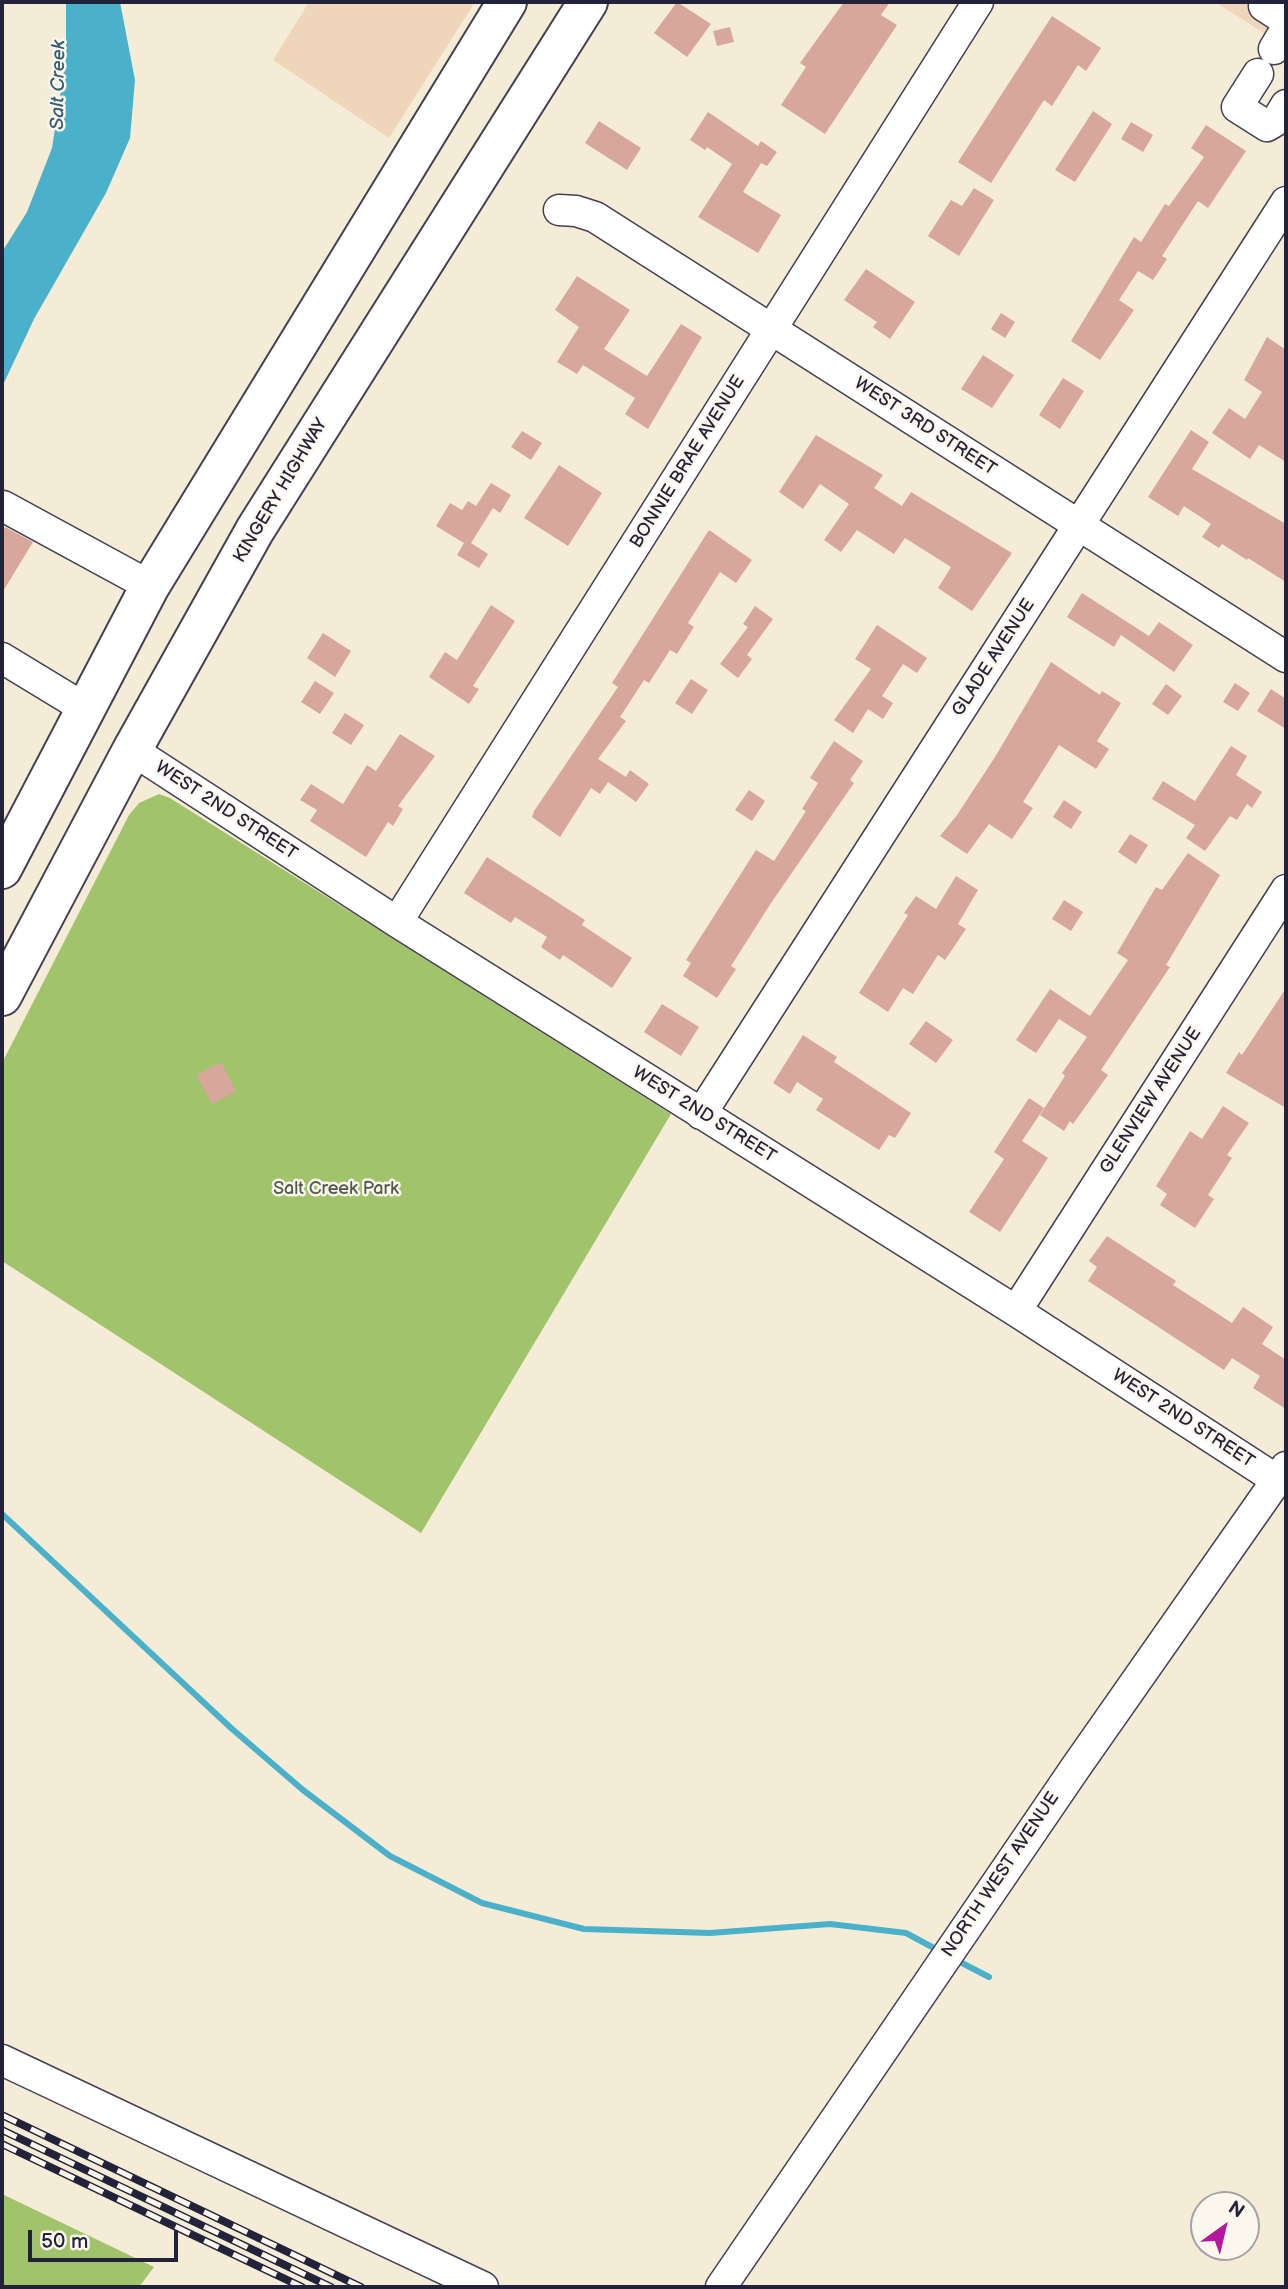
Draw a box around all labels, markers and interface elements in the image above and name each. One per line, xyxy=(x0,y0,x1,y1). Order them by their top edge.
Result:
water label: Salt Creek xyxy=(47,40,71,130)
street label: BONNIE BRAE AVENUE xyxy=(626,372,750,552)
street label: WEST 3RD STREET xyxy=(850,373,1000,481)
street label: KINGERY HIGHWAY xyxy=(229,415,333,567)
street label: GLADE AVENUE xyxy=(948,595,1040,721)
street label: WEST 2ND STREET xyxy=(151,757,301,865)
street label: GLENVIEW AVENUE xyxy=(1096,1024,1206,1178)
street label: WEST 2ND STREET xyxy=(628,1062,780,1168)
park label: Salt Creek Park xyxy=(273,1178,399,1200)
street label: WEST 2ND STREET xyxy=(1108,1365,1258,1473)
street label: NORTH WEST AVENUE xyxy=(938,1788,1064,1962)
north arrow xyxy=(1190,2191,1260,2261)
text: N xyxy=(1224,2196,1248,2223)
scale bar xyxy=(32,2216,182,2260)
text: 50 m xyxy=(41,2229,88,2254)

